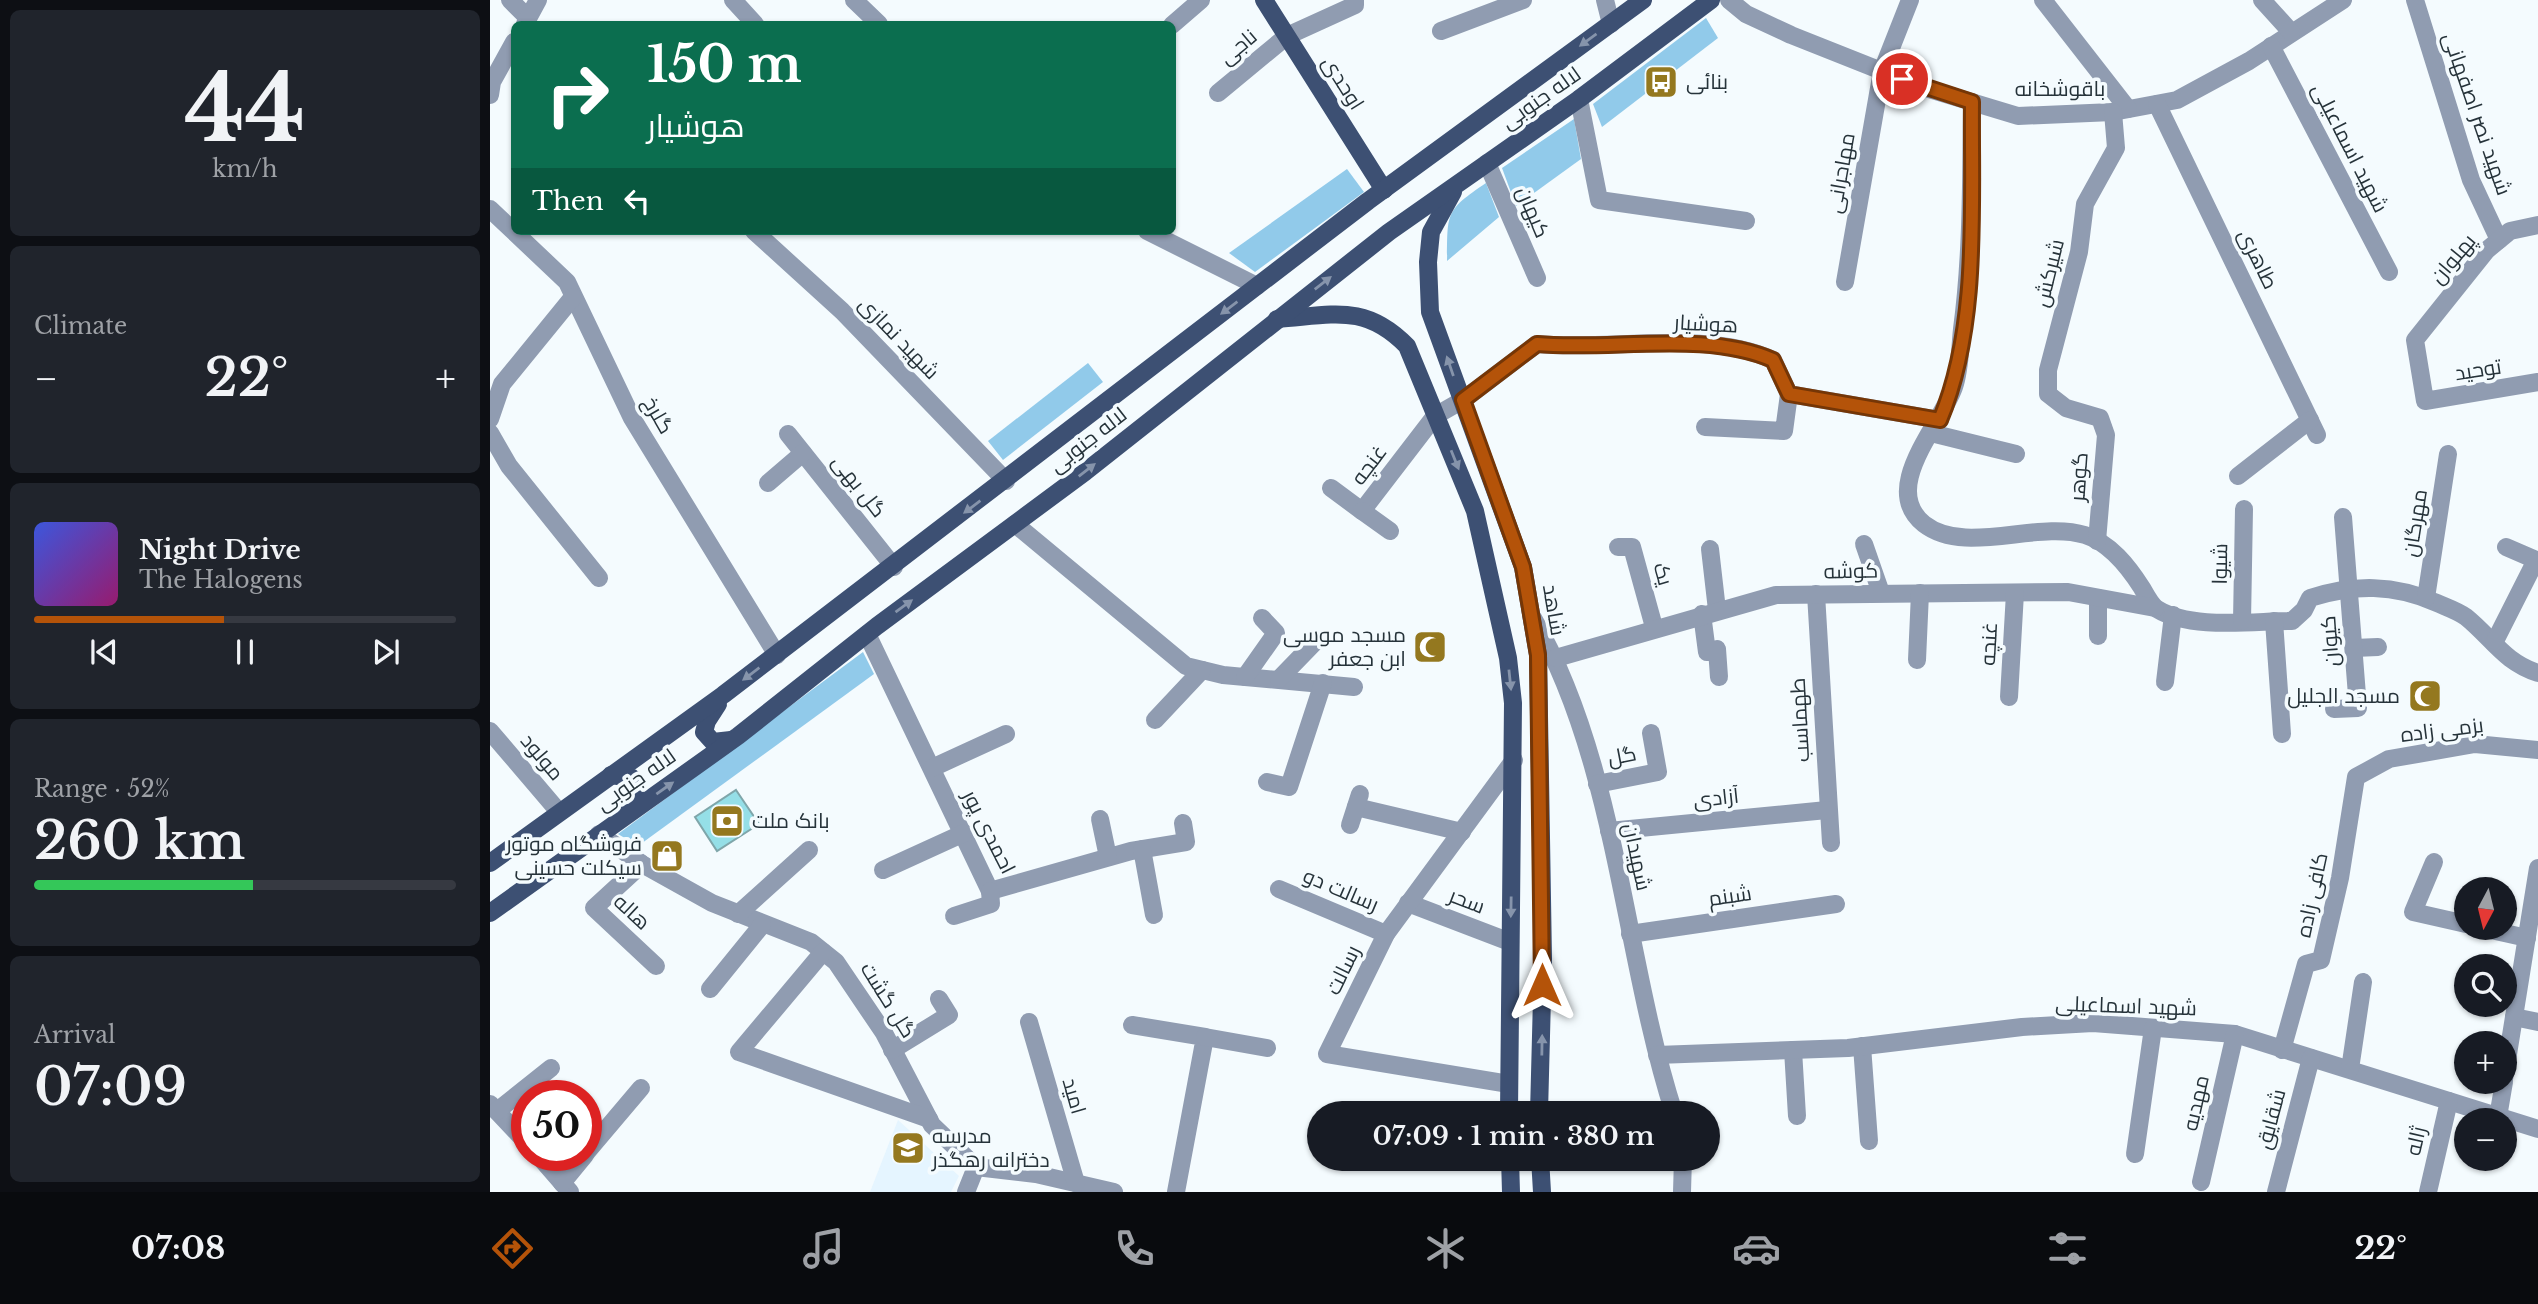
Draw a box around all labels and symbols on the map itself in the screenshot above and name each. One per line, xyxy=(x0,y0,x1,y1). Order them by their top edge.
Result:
street label: ناجی xyxy=(1214,24,1262,70)
street label: شهید نصر اصفهانی xyxy=(2437,29,2517,199)
one-way arrow xyxy=(1579,33,1597,47)
pin xyxy=(1872,49,1932,109)
street label: اوحدی xyxy=(1316,51,1370,115)
street label: لاله جنوبی xyxy=(1496,61,1586,135)
bus stop icon: بنائی xyxy=(1642,63,1680,101)
place label: بنائی xyxy=(1686,69,1728,95)
street label: باقوشخانه xyxy=(2015,76,2105,102)
street label: شهید اسماعیلی xyxy=(2306,79,2394,217)
street label: مهاجرانی xyxy=(1821,131,1861,215)
street label: کیهان xyxy=(1511,182,1555,242)
street label: طاهری xyxy=(2232,225,2284,293)
street label: پهلوان xyxy=(2425,228,2483,290)
street label: شیرکش xyxy=(2028,236,2070,310)
one-way arrow xyxy=(1314,277,1332,291)
street label: شهید نمازی xyxy=(853,291,945,385)
one-way arrow xyxy=(1220,300,1238,314)
street label: هوشیار xyxy=(1672,309,1739,339)
street label: توحید xyxy=(2453,353,2504,387)
one-way arrow xyxy=(1444,356,1455,377)
street label: گلرخ xyxy=(636,392,679,439)
street label: لاله جنوبی xyxy=(1044,402,1132,478)
street label: غنچه xyxy=(1346,440,1393,491)
street label: گل بهی xyxy=(826,449,892,523)
one-way arrow xyxy=(1449,450,1460,471)
street label: گوهر xyxy=(2064,451,2094,504)
one-way arrow xyxy=(1078,463,1096,478)
street label: مهرگان xyxy=(2397,487,2433,559)
one-way arrow xyxy=(963,500,981,515)
street label: شیوا xyxy=(2207,543,2233,585)
street label: کوشه xyxy=(1823,558,1879,584)
street label: یک xyxy=(1647,559,1679,589)
street label: شاهد xyxy=(1537,582,1571,638)
one-way arrow xyxy=(895,598,913,613)
street label: کیوان xyxy=(2315,615,2345,667)
place label: مسجد موسی ابن جعفر xyxy=(1283,622,1406,672)
street label: غنچه xyxy=(1975,622,2004,666)
mosque icon: مسجد موسی ابن جعفر xyxy=(1411,628,1449,666)
one-way arrow xyxy=(742,667,760,681)
one-way arrow xyxy=(1505,669,1516,691)
street label: طهماسب xyxy=(1785,677,1815,763)
mosque icon: مسجد الجلیل xyxy=(2406,677,2444,715)
place label: مسجد الجلیل xyxy=(2287,683,2400,709)
street label: بزمی زاده xyxy=(2399,712,2485,748)
street label: مولود xyxy=(515,728,569,786)
street label: گل xyxy=(1605,740,1639,772)
street label: لاله جنوبی xyxy=(591,743,681,817)
one-way arrow xyxy=(656,781,674,795)
street label: آزادی xyxy=(1692,783,1740,813)
street label: احمدی پور xyxy=(955,785,1021,879)
bank icon: بانک ملت xyxy=(708,802,746,840)
place label: بانک ملت xyxy=(752,808,830,834)
street label: شهیدان xyxy=(1617,821,1657,893)
place label: فروشگاه موتور سیکلت حسینی xyxy=(505,831,642,881)
shop icon: فروشگاه موتور سیکلت حسینی xyxy=(648,837,686,875)
street label: کافی زاده xyxy=(2290,850,2334,940)
street label: رسالت دو xyxy=(1299,862,1383,918)
north arrow xyxy=(2454,877,2516,940)
street label: شبنم xyxy=(1707,880,1754,913)
street label: سحر xyxy=(1444,882,1489,920)
street label: هاله xyxy=(608,889,656,935)
one-way arrow xyxy=(1505,896,1516,918)
street label: رسالت xyxy=(1320,941,1366,999)
position arrow xyxy=(1505,948,1579,1022)
street label: گل گشت xyxy=(855,957,921,1043)
street label: شهید اسماعیلی xyxy=(2055,991,2197,1021)
one-way arrow xyxy=(1536,1034,1548,1056)
street label: مهدیه xyxy=(2177,1073,2215,1133)
street label: امید xyxy=(1056,1075,1092,1117)
speed limit sign: 50 xyxy=(511,1080,602,1171)
street label: شقایق xyxy=(2250,1086,2292,1152)
place label: مدرسه دخترانه رهگذر xyxy=(931,1123,1050,1173)
street label: ژاله xyxy=(2400,1123,2432,1158)
school or university icon: مدرسه دخترانه رهگذر xyxy=(889,1129,927,1167)

